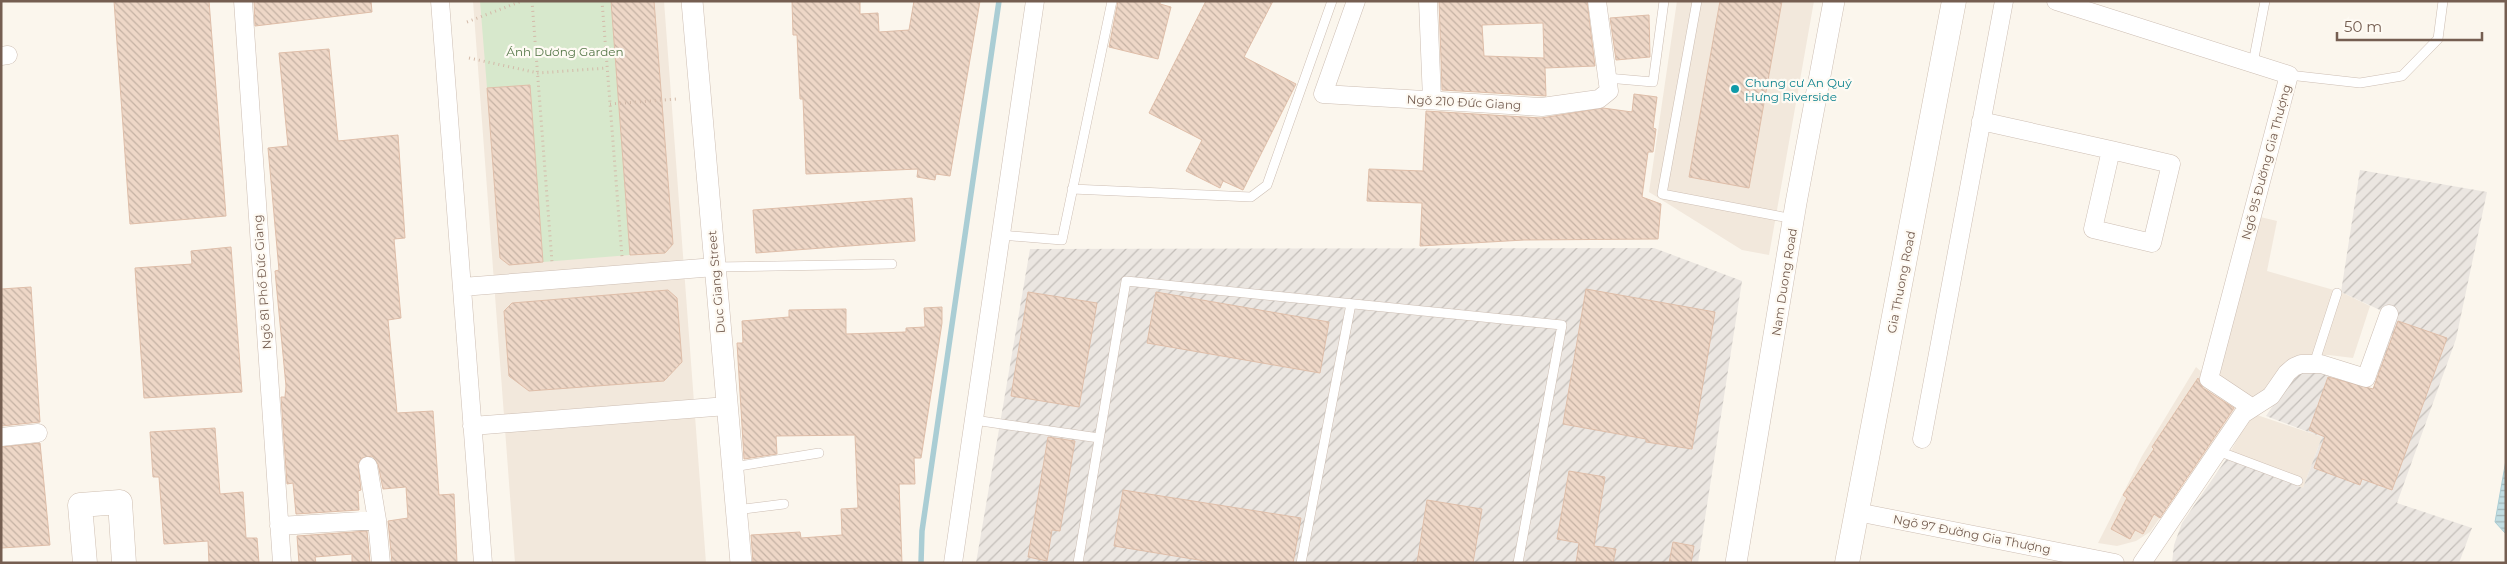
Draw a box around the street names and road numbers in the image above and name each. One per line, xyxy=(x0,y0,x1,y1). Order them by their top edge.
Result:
street label: Ngõ 95 Đường Gia Thượng xyxy=(2238,83,2294,241)
street label: Ngõ 210 Đức Giang xyxy=(1406,92,1522,112)
street label: Ngõ 81 Phố Đức Giang xyxy=(250,214,274,350)
street label: Nam Duong Road xyxy=(1768,227,1800,337)
street label: Gia Thuong Road xyxy=(1884,229,1918,335)
street label: Duc Giang Street xyxy=(704,230,728,334)
street label: Ngõ 97 Đường Gia Thượng xyxy=(1892,511,2052,557)

